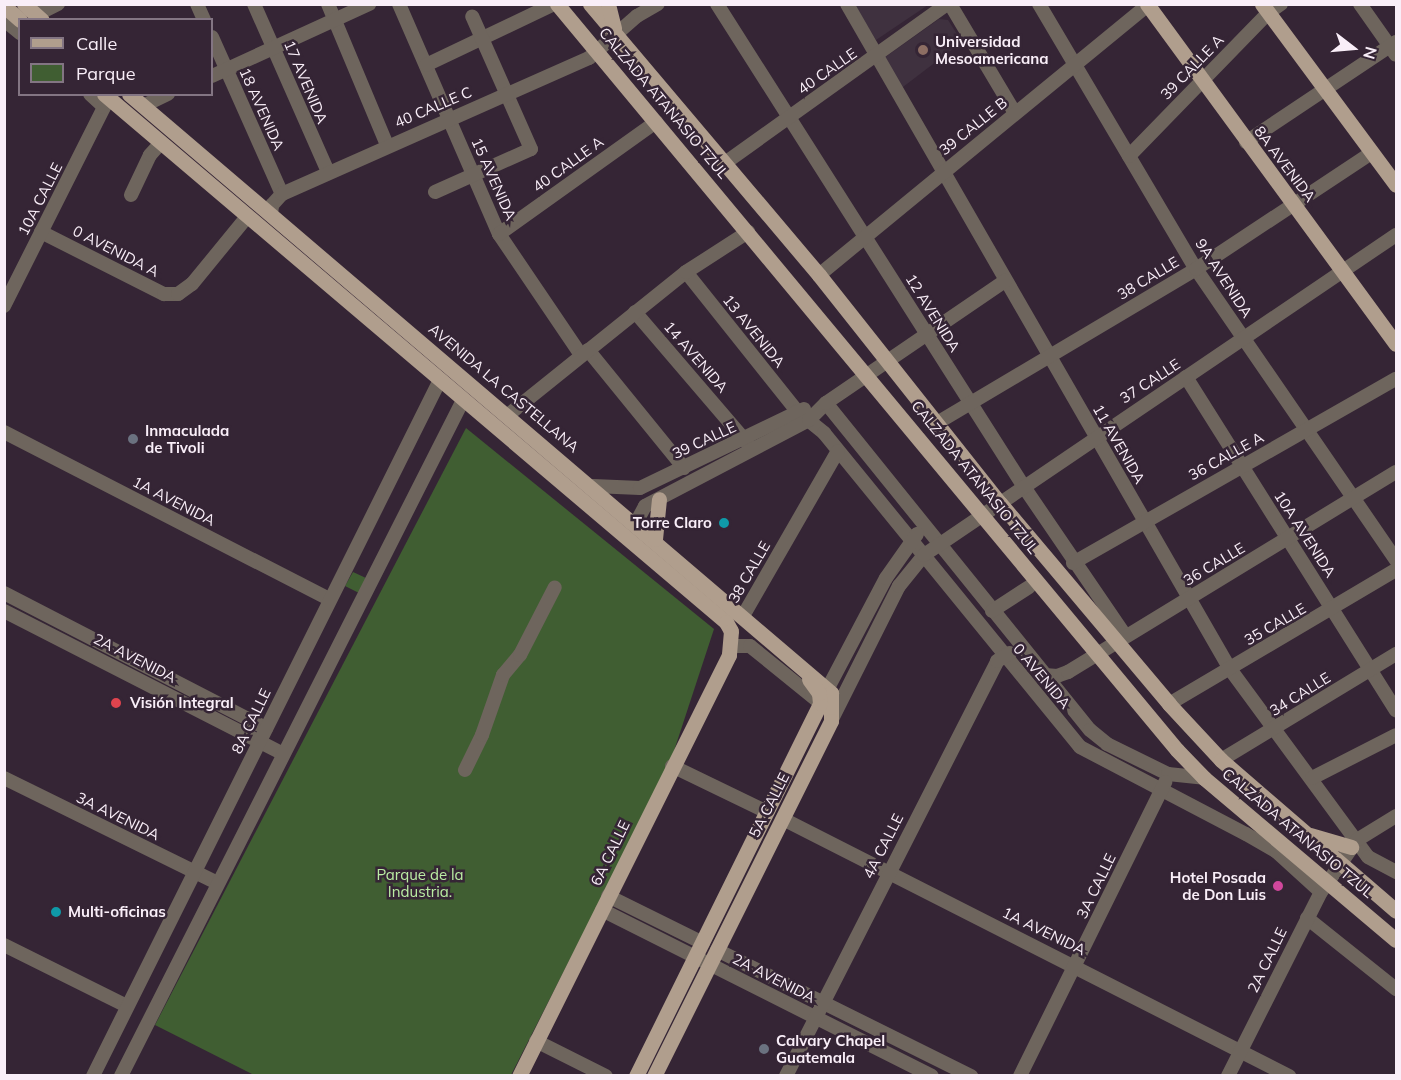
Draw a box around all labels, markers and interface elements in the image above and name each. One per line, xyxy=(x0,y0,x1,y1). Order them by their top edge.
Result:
legend xyxy=(18,18,213,96)
north arrow xyxy=(1323,18,1383,78)
street label: CALZADA ATANASIO TZUL xyxy=(595,24,733,182)
street label: 39 CALLE A xyxy=(1157,31,1227,103)
text: Calle xyxy=(76,32,117,55)
place label: Universidad Mesoamericana xyxy=(935,32,1049,67)
street label: 17 AVENIDA xyxy=(280,38,332,126)
marker: Universidad Mesoamericana xyxy=(916,43,930,57)
street label: 40 CALLE xyxy=(794,44,860,98)
text: N xyxy=(1359,44,1382,62)
text: Parque xyxy=(76,62,135,85)
street label: 18 AVENIDA xyxy=(236,65,288,153)
street label: 40 CALLE C xyxy=(392,83,474,131)
street label: 39 CALLE B xyxy=(935,93,1011,159)
street label: 8A AVENIDA xyxy=(1251,122,1319,206)
street label: 40 CALLE A xyxy=(529,132,607,196)
street label: 15 AVENIDA xyxy=(468,135,520,223)
street label: 10A CALLE xyxy=(14,160,66,238)
street label: 0 AVENIDA A xyxy=(70,222,162,280)
street label: 9A AVENIDA xyxy=(1192,235,1256,321)
street label: 38 CALLE xyxy=(1114,253,1182,303)
street label: 12 AVENIDA xyxy=(902,271,964,355)
street label: 13 AVENIDA xyxy=(719,291,789,371)
street label: 14 AVENIDA xyxy=(660,318,732,396)
street label: AVENIDA LA CASTELLANA xyxy=(425,320,583,456)
street label: 37 CALLE xyxy=(1117,355,1183,407)
street label: CALZADA ATANASIO TZUL xyxy=(908,397,1042,557)
street label: 11 AVENIDA xyxy=(1089,401,1149,487)
street label: 39 CALLE xyxy=(669,417,739,463)
place label: Inmaculada de Tivoli xyxy=(145,421,229,456)
street label: 36 CALLE A xyxy=(1185,428,1267,484)
marker: Inmaculada de Tivoli xyxy=(126,432,140,446)
street label: 1A AVENIDA xyxy=(130,472,218,530)
street label: 10A AVENIDA xyxy=(1270,487,1340,581)
place label: Torre Claro xyxy=(633,514,712,532)
marker: Torre Claro xyxy=(717,516,731,530)
street label: 38 CALLE xyxy=(724,538,774,606)
street label: 36 CALLE xyxy=(1180,539,1248,589)
street label: 35 CALLE xyxy=(1241,599,1309,649)
street label: 2A AVENIDA xyxy=(91,629,179,687)
street label: 0 AVENIDA xyxy=(1010,640,1074,712)
street label: 34 CALLE xyxy=(1266,668,1334,720)
street label: 8A CALLE xyxy=(228,686,274,756)
marker: Visión Integral xyxy=(107,694,125,712)
place label: Visión Integral xyxy=(130,694,234,712)
street label: CALZADA ATANASIO TZUL xyxy=(1219,764,1377,902)
street label: 5A CALLE xyxy=(745,770,793,840)
street label: 3A AVENIDA xyxy=(73,788,163,844)
street label: 4A CALLE xyxy=(859,811,907,881)
street label: 6A CALLE xyxy=(587,818,633,888)
street label: 3A CALLE xyxy=(1073,851,1119,921)
park label: Parque de la Industria. xyxy=(376,865,464,900)
place label: Hotel Posada de Don Luis xyxy=(1170,868,1266,903)
marker: Hotel Posada de Don Luis xyxy=(1271,879,1285,893)
place label: Multi-oficinas xyxy=(68,903,166,921)
street label: 1A AVENIDA xyxy=(999,903,1089,959)
marker: Multi-oficinas xyxy=(49,905,63,919)
street label: 2A CALLE xyxy=(1244,925,1290,995)
street label: 2A AVENIDA xyxy=(730,949,818,1007)
place label: Calvary Chapel Guatemala xyxy=(776,1031,885,1066)
marker: Calvary Chapel Guatemala xyxy=(757,1042,771,1056)

